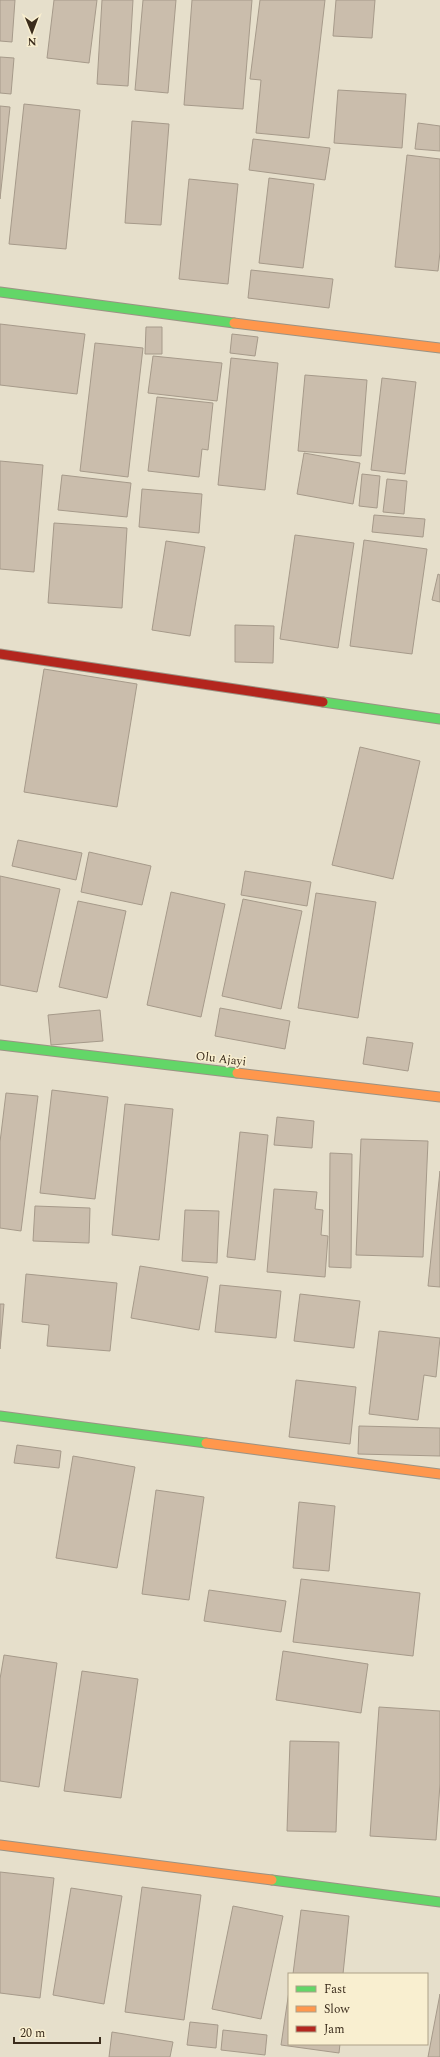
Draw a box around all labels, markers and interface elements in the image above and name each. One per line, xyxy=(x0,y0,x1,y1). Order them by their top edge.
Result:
north arrow xyxy=(12,12,52,52)
text: N xyxy=(28,33,37,50)
street label: Olu Ajayi xyxy=(195,1046,248,1072)
legend xyxy=(288,1973,428,2045)
text: Fast xyxy=(324,1980,346,1999)
text: Slow xyxy=(324,2000,350,2019)
scale bar xyxy=(14,2019,100,2045)
text: Jam xyxy=(324,2020,345,2039)
text: 20 m xyxy=(20,2024,45,2043)

